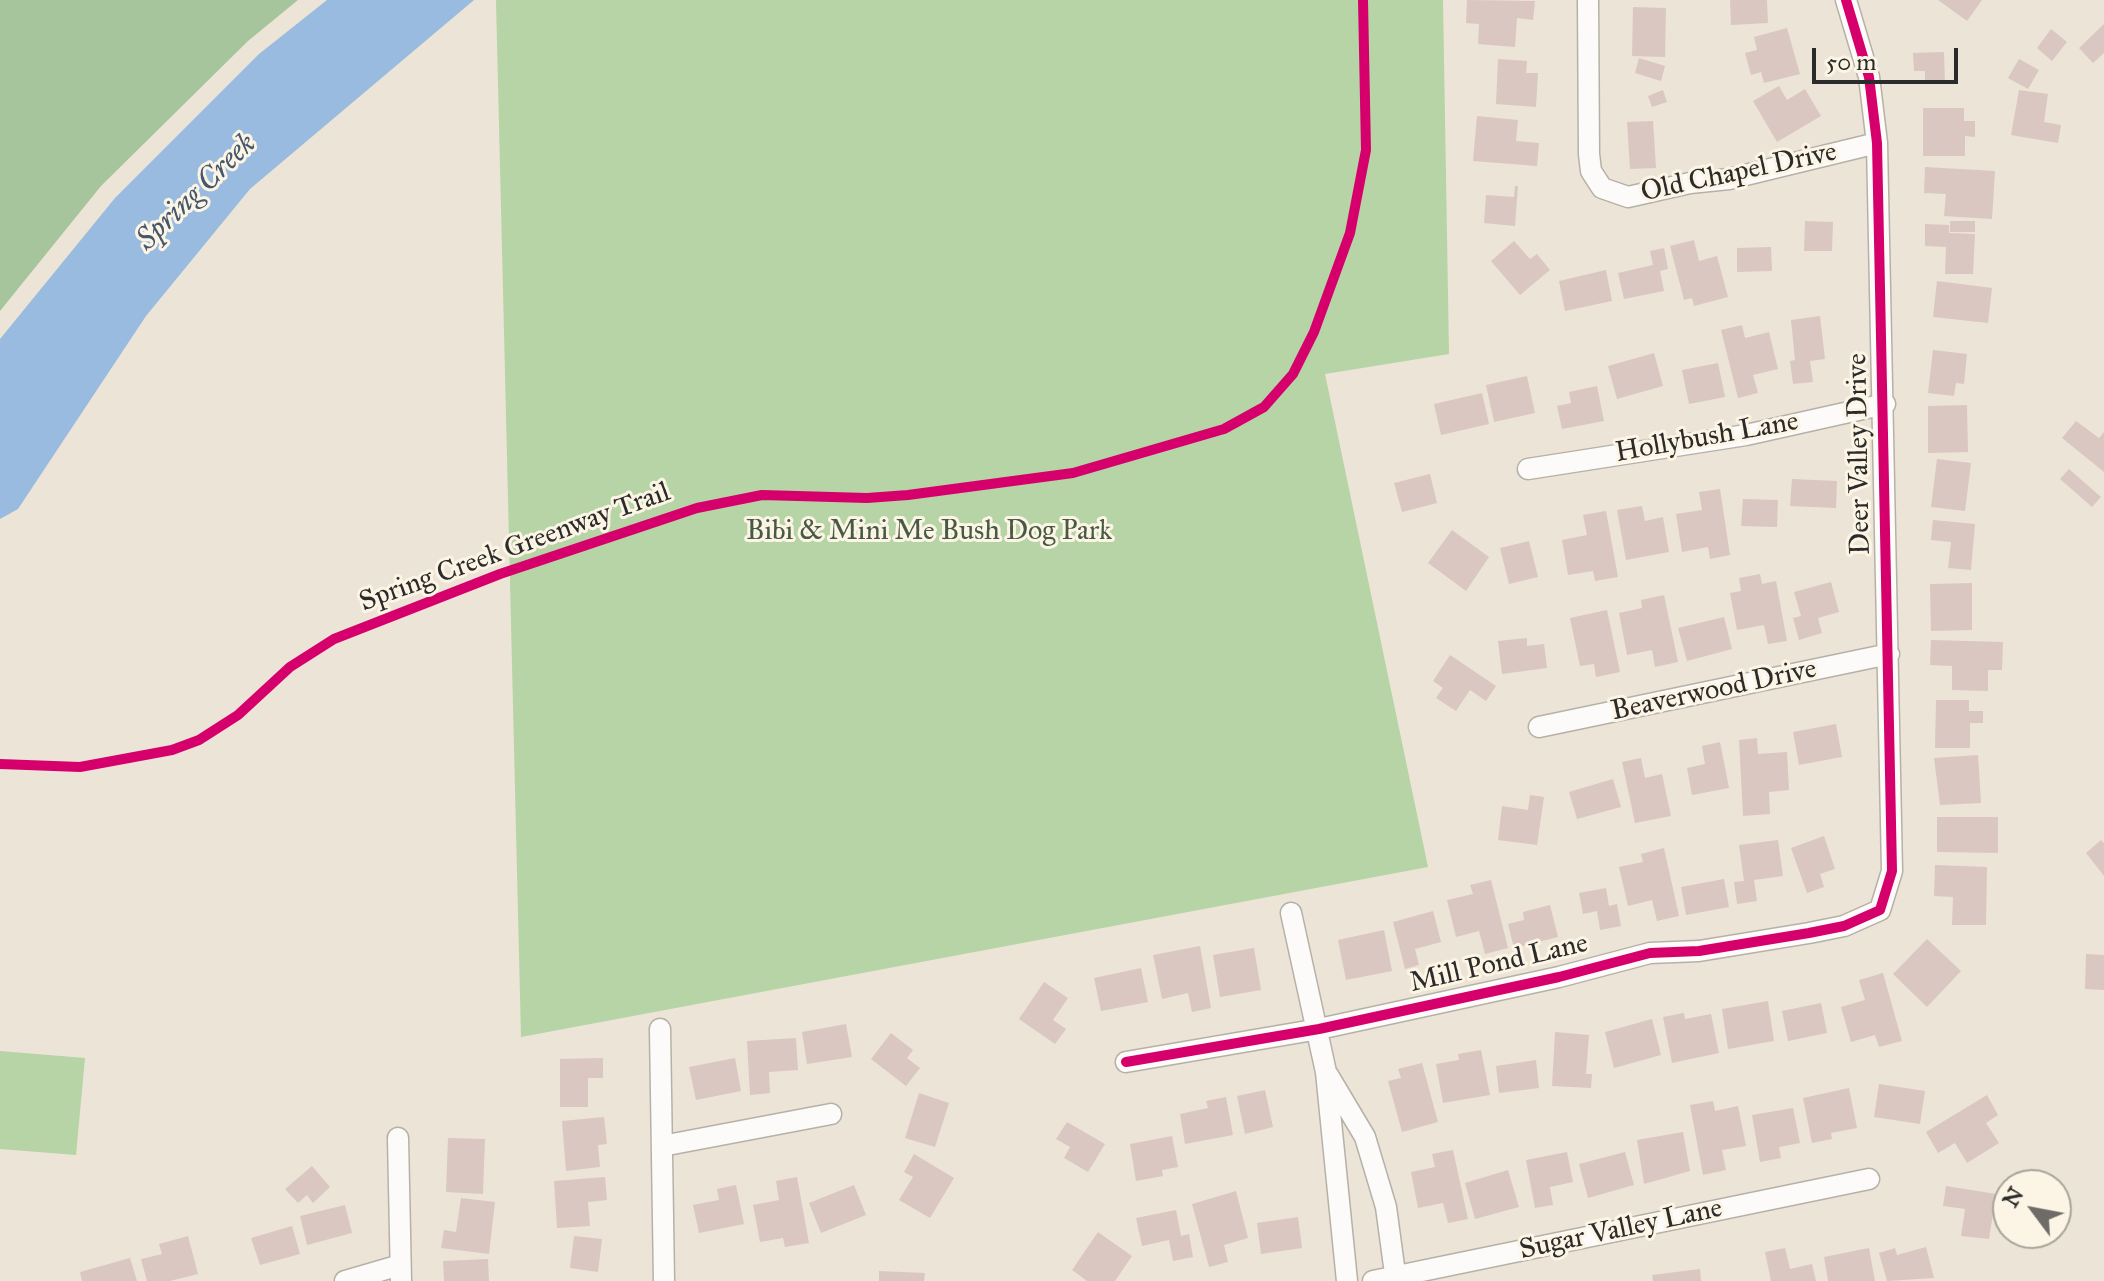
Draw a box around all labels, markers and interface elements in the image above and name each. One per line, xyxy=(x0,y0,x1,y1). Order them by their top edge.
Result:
scale bar xyxy=(1816,32,1962,82)
text: 50 m xyxy=(1826,47,1876,77)
water label: Spring Creek xyxy=(130,127,264,259)
street label: Old Chapel Drive xyxy=(1638,136,1840,210)
street label: Deer Valley Drive xyxy=(1841,353,1879,555)
street label: Hollybush Lane xyxy=(1613,405,1801,471)
street label: Spring Creek Greenway Trail xyxy=(355,476,675,620)
park label: Bibi & Mini Me Bush Dog Park xyxy=(746,515,1112,549)
street label: Beaverwood Drive xyxy=(1608,653,1820,729)
street label: Mill Pond Lane xyxy=(1407,927,1591,1001)
north arrow xyxy=(1992,1169,2072,1249)
text: N xyxy=(1997,1182,2029,1212)
street label: Sugar Valley Lane xyxy=(1516,1192,1726,1268)

